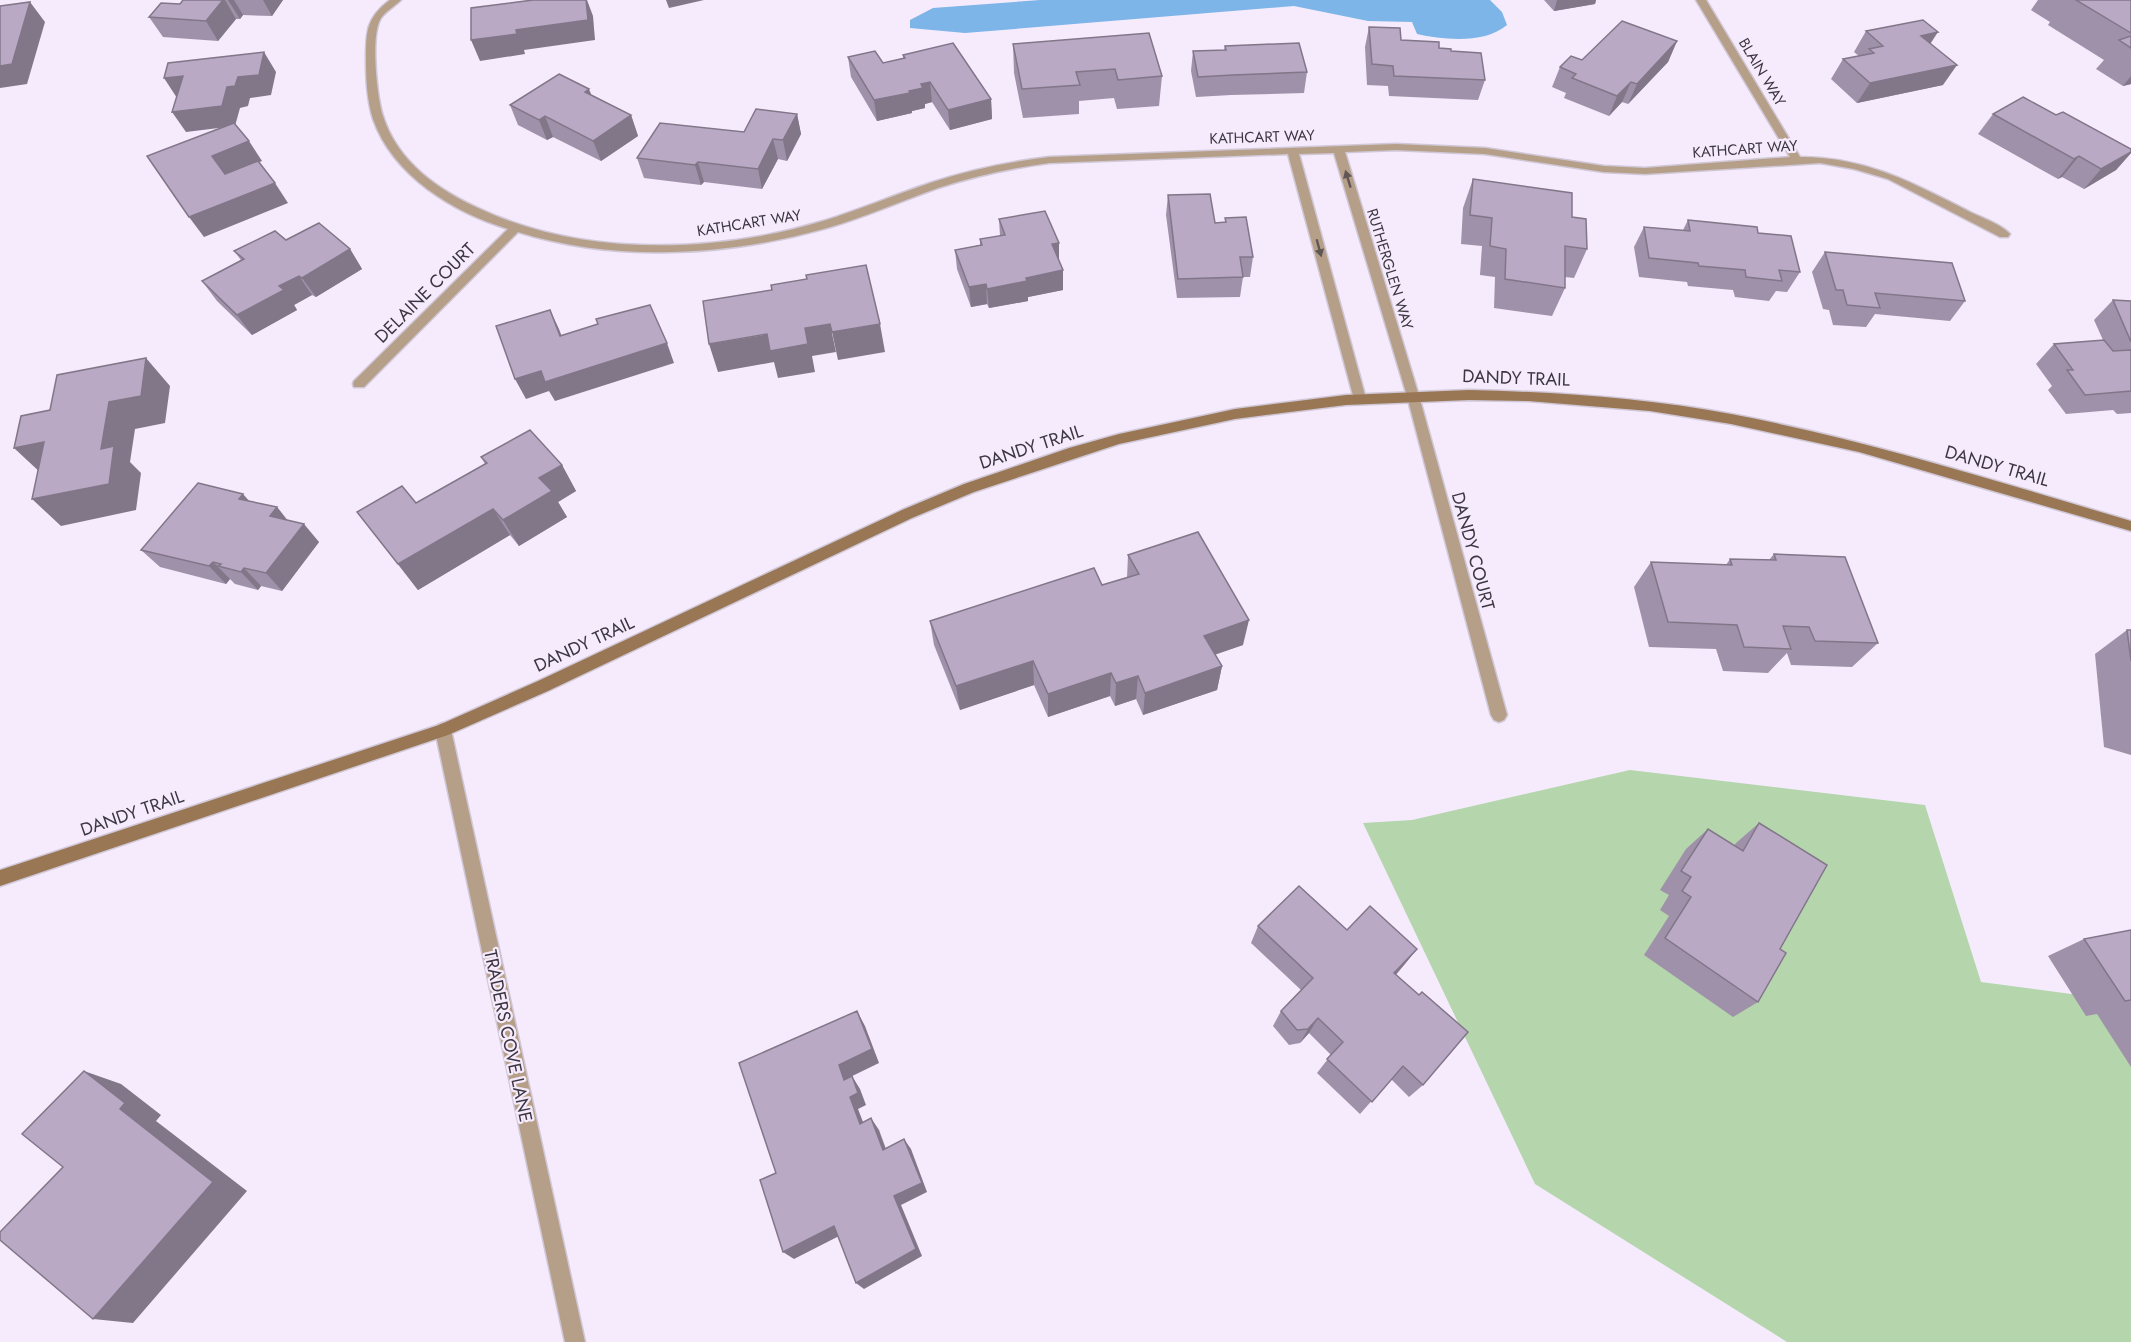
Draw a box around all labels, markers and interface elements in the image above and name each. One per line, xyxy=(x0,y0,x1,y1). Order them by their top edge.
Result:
street label: BLAIN WAY xyxy=(1733,34,1791,111)
street label: KATHCART WAY xyxy=(1209,124,1316,150)
street label: KATHCART WAY xyxy=(1692,134,1799,164)
one-way arrow xyxy=(1343,170,1352,188)
street label: KATHCART WAY xyxy=(695,204,803,242)
street label: RUTHERGLEN WAY xyxy=(1361,206,1419,333)
street label: DELAINE COURT xyxy=(369,236,482,349)
one-way arrow xyxy=(1315,239,1324,257)
street label: DANDY TRAIL xyxy=(1462,363,1570,393)
street label: DANDY TRAIL xyxy=(976,418,1086,476)
street label: DANDY TRAIL xyxy=(1942,439,2052,493)
street label: DANDY COURT xyxy=(1445,489,1501,613)
street label: DANDY TRAIL xyxy=(530,609,638,679)
street label: DANDY TRAIL xyxy=(77,783,187,843)
street label: TRADERS COVE LANE xyxy=(477,948,539,1124)

